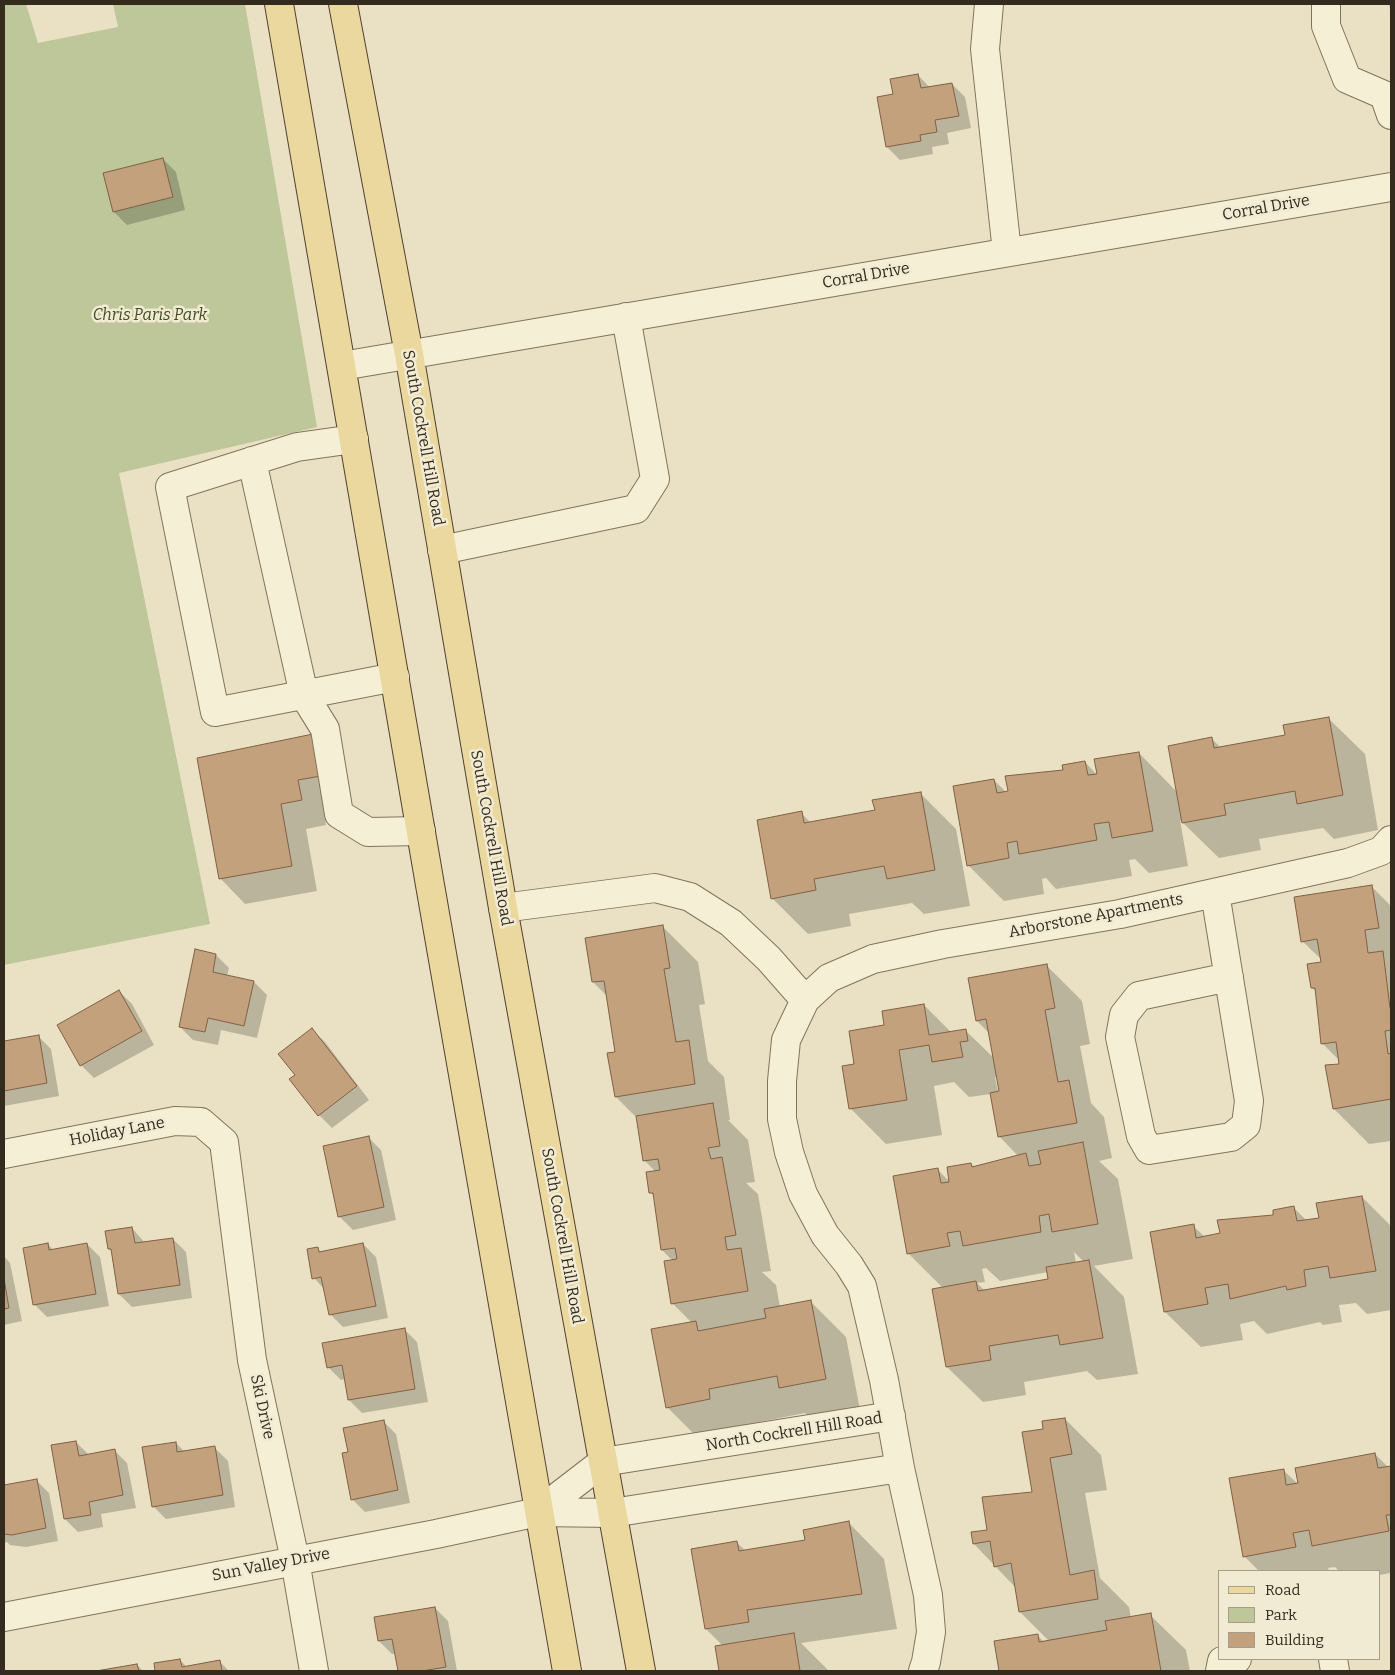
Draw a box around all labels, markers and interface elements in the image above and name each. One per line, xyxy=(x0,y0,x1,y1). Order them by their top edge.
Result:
street label: Corral Drive xyxy=(1221,191,1311,225)
street label: Corral Drive xyxy=(821,259,911,293)
park label: Chris Paris Park xyxy=(93,306,207,326)
street label: South Cockrell Hill Road xyxy=(398,348,448,528)
street label: South Cockrell Hill Road xyxy=(466,748,516,928)
street label: Arborstone Apartments xyxy=(1007,890,1185,942)
street label: Holiday Lane xyxy=(68,1113,166,1151)
street label: South Cockrell Hill Road xyxy=(537,1146,587,1326)
street label: Ski Drive xyxy=(246,1373,278,1441)
street label: North Cockrell Hill Road xyxy=(704,1409,884,1455)
street label: Sun Valley Drive xyxy=(210,1544,332,1586)
legend xyxy=(1218,1570,1380,1660)
text: Road xyxy=(1265,1581,1300,1599)
text: Park xyxy=(1265,1606,1297,1624)
text: Building xyxy=(1265,1631,1324,1649)

